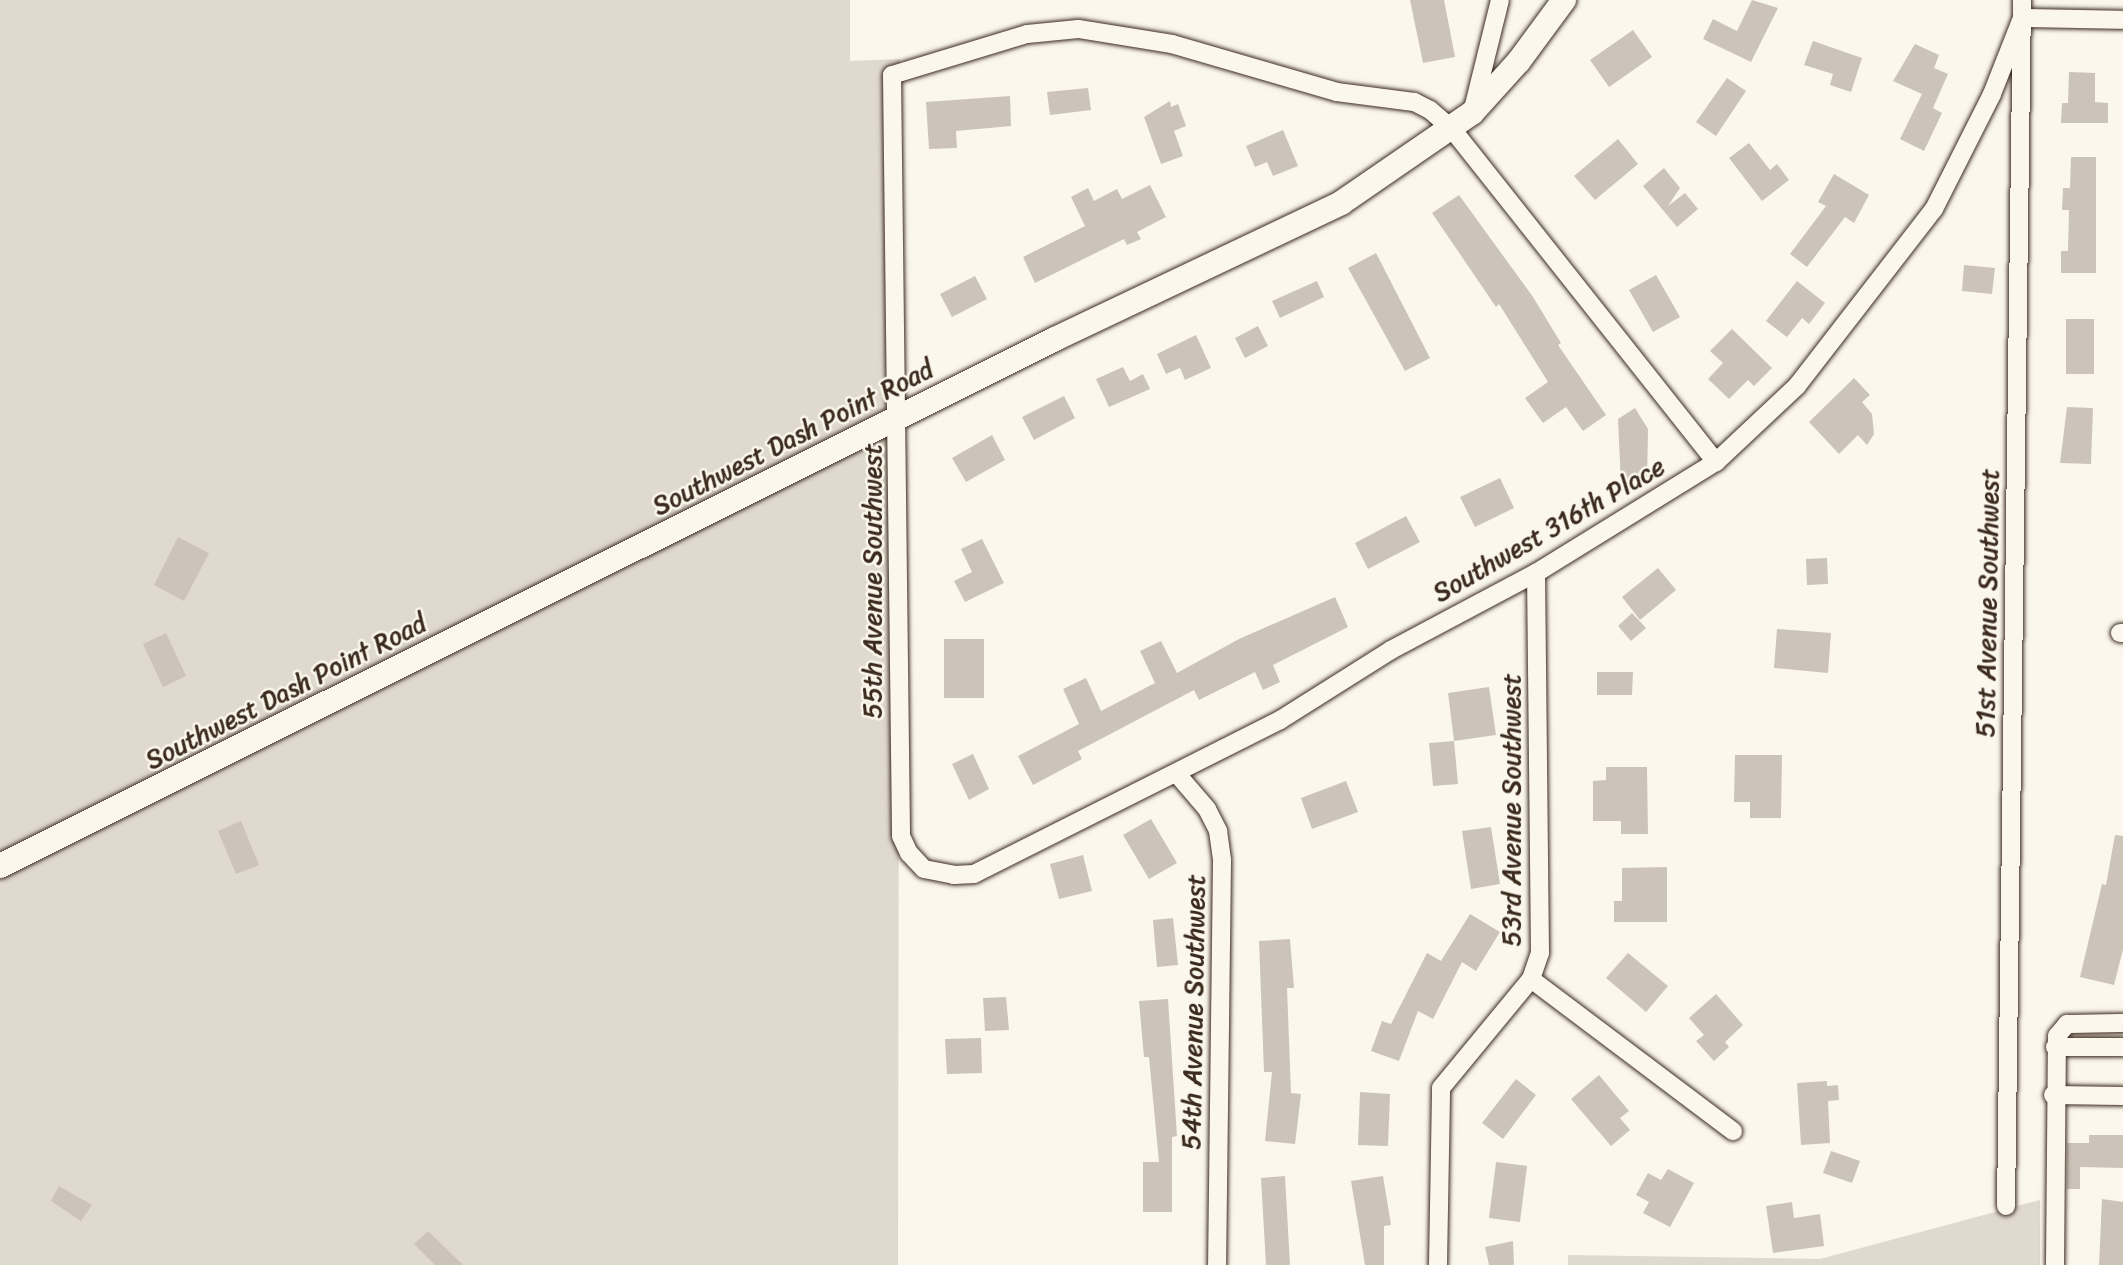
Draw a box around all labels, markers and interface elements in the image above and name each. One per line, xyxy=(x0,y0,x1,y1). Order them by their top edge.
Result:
street label: Southwest Dash Point Road xyxy=(646,353,940,523)
street label: 55th Avenue Southwest xyxy=(857,443,889,719)
street label: Southwest 316th Place xyxy=(1427,451,1671,609)
street label: 51st Avenue Southwest xyxy=(1970,468,2006,738)
street label: Southwest Dash Point Road xyxy=(139,607,433,777)
street label: 53rd Avenue Southwest xyxy=(1496,673,1528,947)
street label: 54th Avenue Southwest xyxy=(1176,874,1212,1150)

